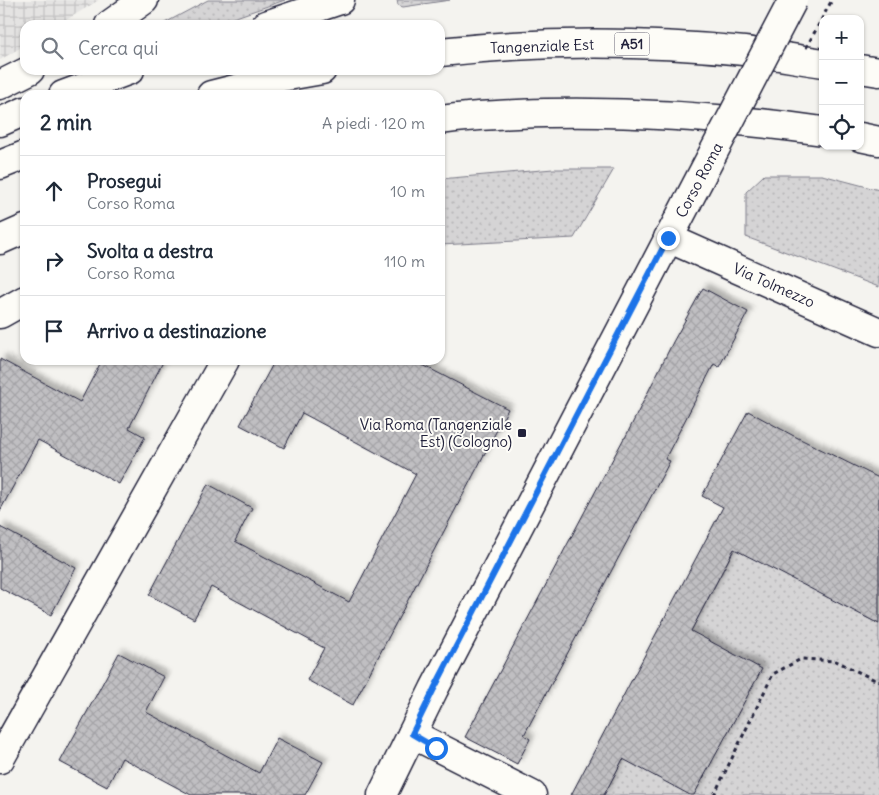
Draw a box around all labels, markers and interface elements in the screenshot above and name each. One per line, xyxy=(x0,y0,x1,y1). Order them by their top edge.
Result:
map controls xyxy=(819,15,864,150)
button: + xyxy=(819,15,864,60)
search box xyxy=(20,20,445,75)
road number: A51 xyxy=(614,33,650,56)
icon: search xyxy=(38,34,66,62)
street label: Tangenziale Est xyxy=(490,35,594,57)
text: Cerca qui xyxy=(78,36,159,60)
button: − xyxy=(819,60,864,105)
button: locate xyxy=(819,105,864,150)
text: 2 min xyxy=(40,109,92,136)
text: A piedi · 120 m xyxy=(322,113,425,133)
street label: Corso Roma xyxy=(671,139,727,221)
text: Prosegui xyxy=(87,169,162,193)
icon: ahead xyxy=(40,177,68,205)
text: 10 m xyxy=(390,181,425,201)
text: Corso Roma xyxy=(87,193,175,213)
route end xyxy=(657,227,680,250)
text: Svolta a destra xyxy=(87,239,213,263)
icon: right xyxy=(40,247,68,275)
text: 110 m xyxy=(384,251,425,271)
street label: Via Tolmezzo xyxy=(730,259,818,311)
text: Corso Roma xyxy=(87,263,175,283)
icon: arrive xyxy=(40,317,68,345)
text: Arrivo a destinazione xyxy=(87,319,266,343)
place label: Via Roma (Tangenziale Est) (Cologno) xyxy=(360,415,512,451)
marker: Via Roma (Tangenziale Est) (Cologno) xyxy=(516,427,528,439)
route start xyxy=(425,737,448,760)

